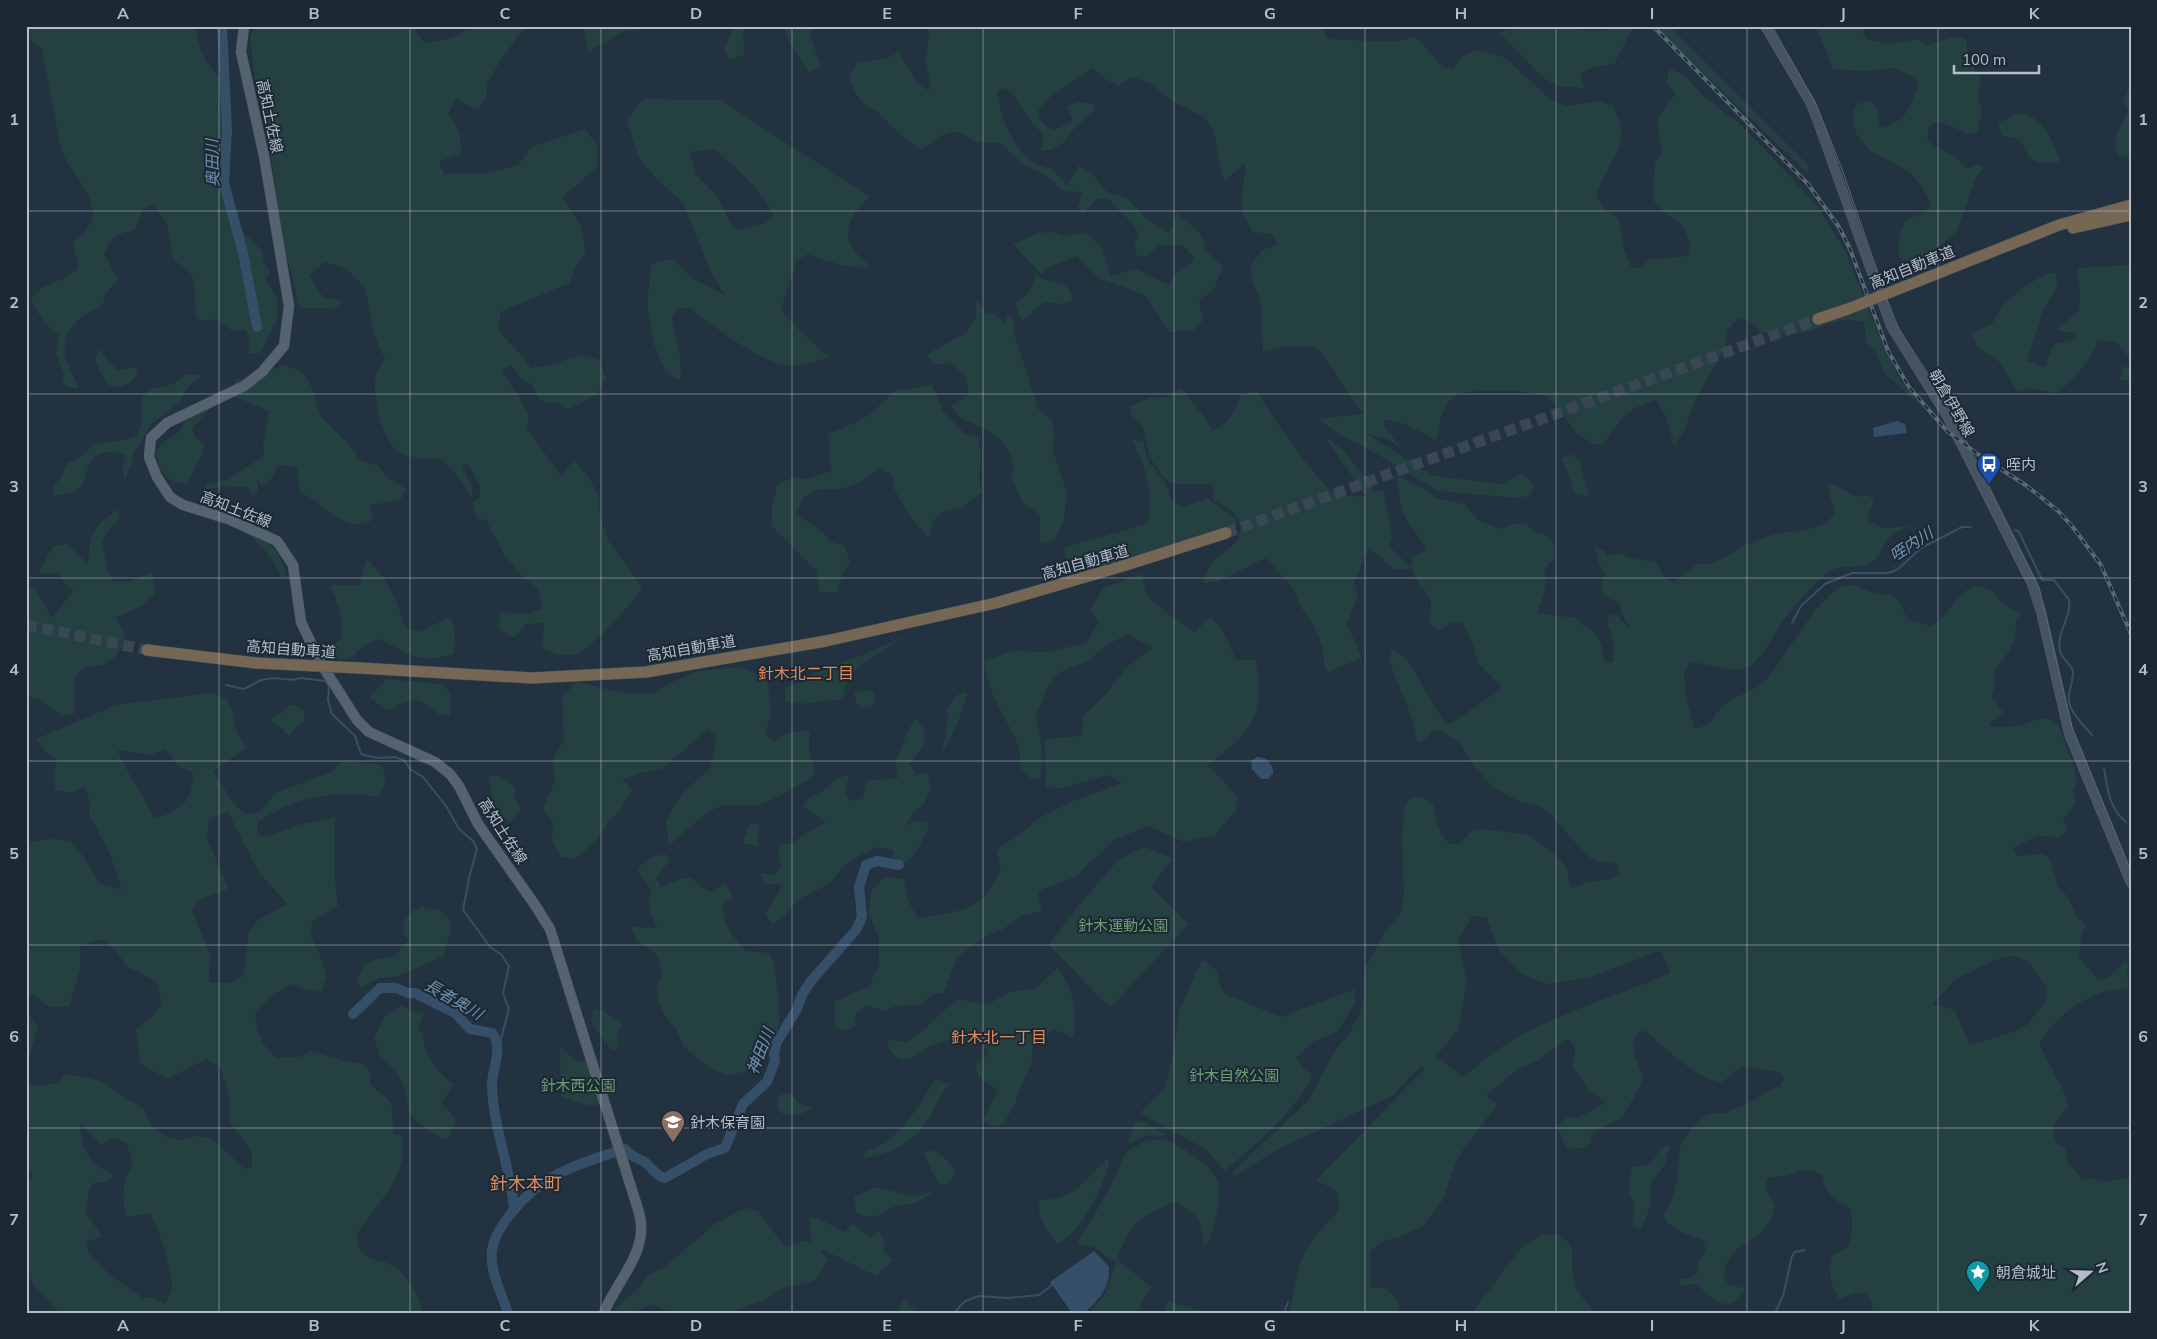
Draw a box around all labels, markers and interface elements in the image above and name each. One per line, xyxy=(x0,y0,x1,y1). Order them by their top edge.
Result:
text: A xyxy=(117,3,129,23)
text: B xyxy=(308,3,320,23)
text: C xyxy=(500,3,511,23)
text: D xyxy=(690,3,702,23)
text: E xyxy=(882,3,892,23)
text: F xyxy=(1073,3,1083,23)
text: G xyxy=(1264,3,1276,23)
text: H xyxy=(1455,3,1467,23)
text: I xyxy=(1650,3,1654,23)
text: J xyxy=(1840,3,1846,23)
text: K xyxy=(2029,3,2041,23)
scale bar xyxy=(1954,42,2040,74)
text: 100 m xyxy=(1962,50,2006,69)
street label: 高知土佐線 xyxy=(253,77,287,155)
text: 1 xyxy=(9,109,19,129)
text: 1 xyxy=(2138,109,2148,129)
water label: 奥田川 xyxy=(202,137,222,187)
street label: 高知自動車道 xyxy=(1867,241,1957,293)
text: 2 xyxy=(9,292,19,312)
text: 2 xyxy=(2138,292,2148,312)
street label: 朝倉伊野線 xyxy=(1925,366,1979,440)
bus stop icon: 咥内 xyxy=(1976,451,2002,485)
place label: 咥内 xyxy=(2006,455,2036,474)
text: 3 xyxy=(9,476,19,496)
text: 3 xyxy=(2138,476,2148,496)
street label: 高知土佐線 xyxy=(198,487,274,531)
water label: 咥内川 xyxy=(1885,521,1938,565)
street label: 高知自動車道 xyxy=(1039,540,1131,584)
street label: 高知自動車道 xyxy=(645,631,737,665)
street label: 高知自動車道 xyxy=(245,636,337,662)
text: 4 xyxy=(9,659,19,679)
text: 4 xyxy=(2138,659,2148,679)
district label: 針木北二丁目 xyxy=(758,663,854,683)
street label: 高知土佐線 xyxy=(475,794,531,868)
text: 5 xyxy=(9,843,19,863)
text: 5 xyxy=(2138,843,2148,863)
park label: 針木運動公園 xyxy=(1078,916,1168,935)
water label: 長者奥川 xyxy=(421,974,488,1025)
water label: 神田川 xyxy=(742,1023,779,1077)
text: 6 xyxy=(9,1026,19,1046)
text: 6 xyxy=(2138,1026,2148,1046)
district label: 針木北一丁目 xyxy=(951,1027,1047,1047)
park label: 針木自然公園 xyxy=(1189,1066,1279,1085)
park label: 針木西公園 xyxy=(540,1076,616,1095)
school or university icon: 針木保育園 xyxy=(660,1109,686,1143)
place label: 針木保育園 xyxy=(690,1113,765,1132)
district label: 針木本町 xyxy=(490,1172,562,1195)
text: 7 xyxy=(9,1209,19,1229)
text: 7 xyxy=(2138,1209,2148,1229)
north arrow xyxy=(2064,1246,2114,1296)
place icon: 朝倉城址 xyxy=(1965,1259,1991,1293)
text: N xyxy=(2092,1260,2112,1276)
place label: 朝倉城址 xyxy=(1996,1263,2056,1282)
text: A xyxy=(117,1315,129,1335)
text: B xyxy=(308,1315,320,1335)
text: C xyxy=(500,1315,511,1335)
text: D xyxy=(690,1315,702,1335)
text: E xyxy=(882,1315,892,1335)
text: F xyxy=(1073,1315,1083,1335)
text: G xyxy=(1264,1315,1276,1335)
text: H xyxy=(1455,1315,1467,1335)
text: I xyxy=(1650,1315,1654,1335)
text: J xyxy=(1840,1315,1846,1335)
text: K xyxy=(2029,1315,2041,1335)

